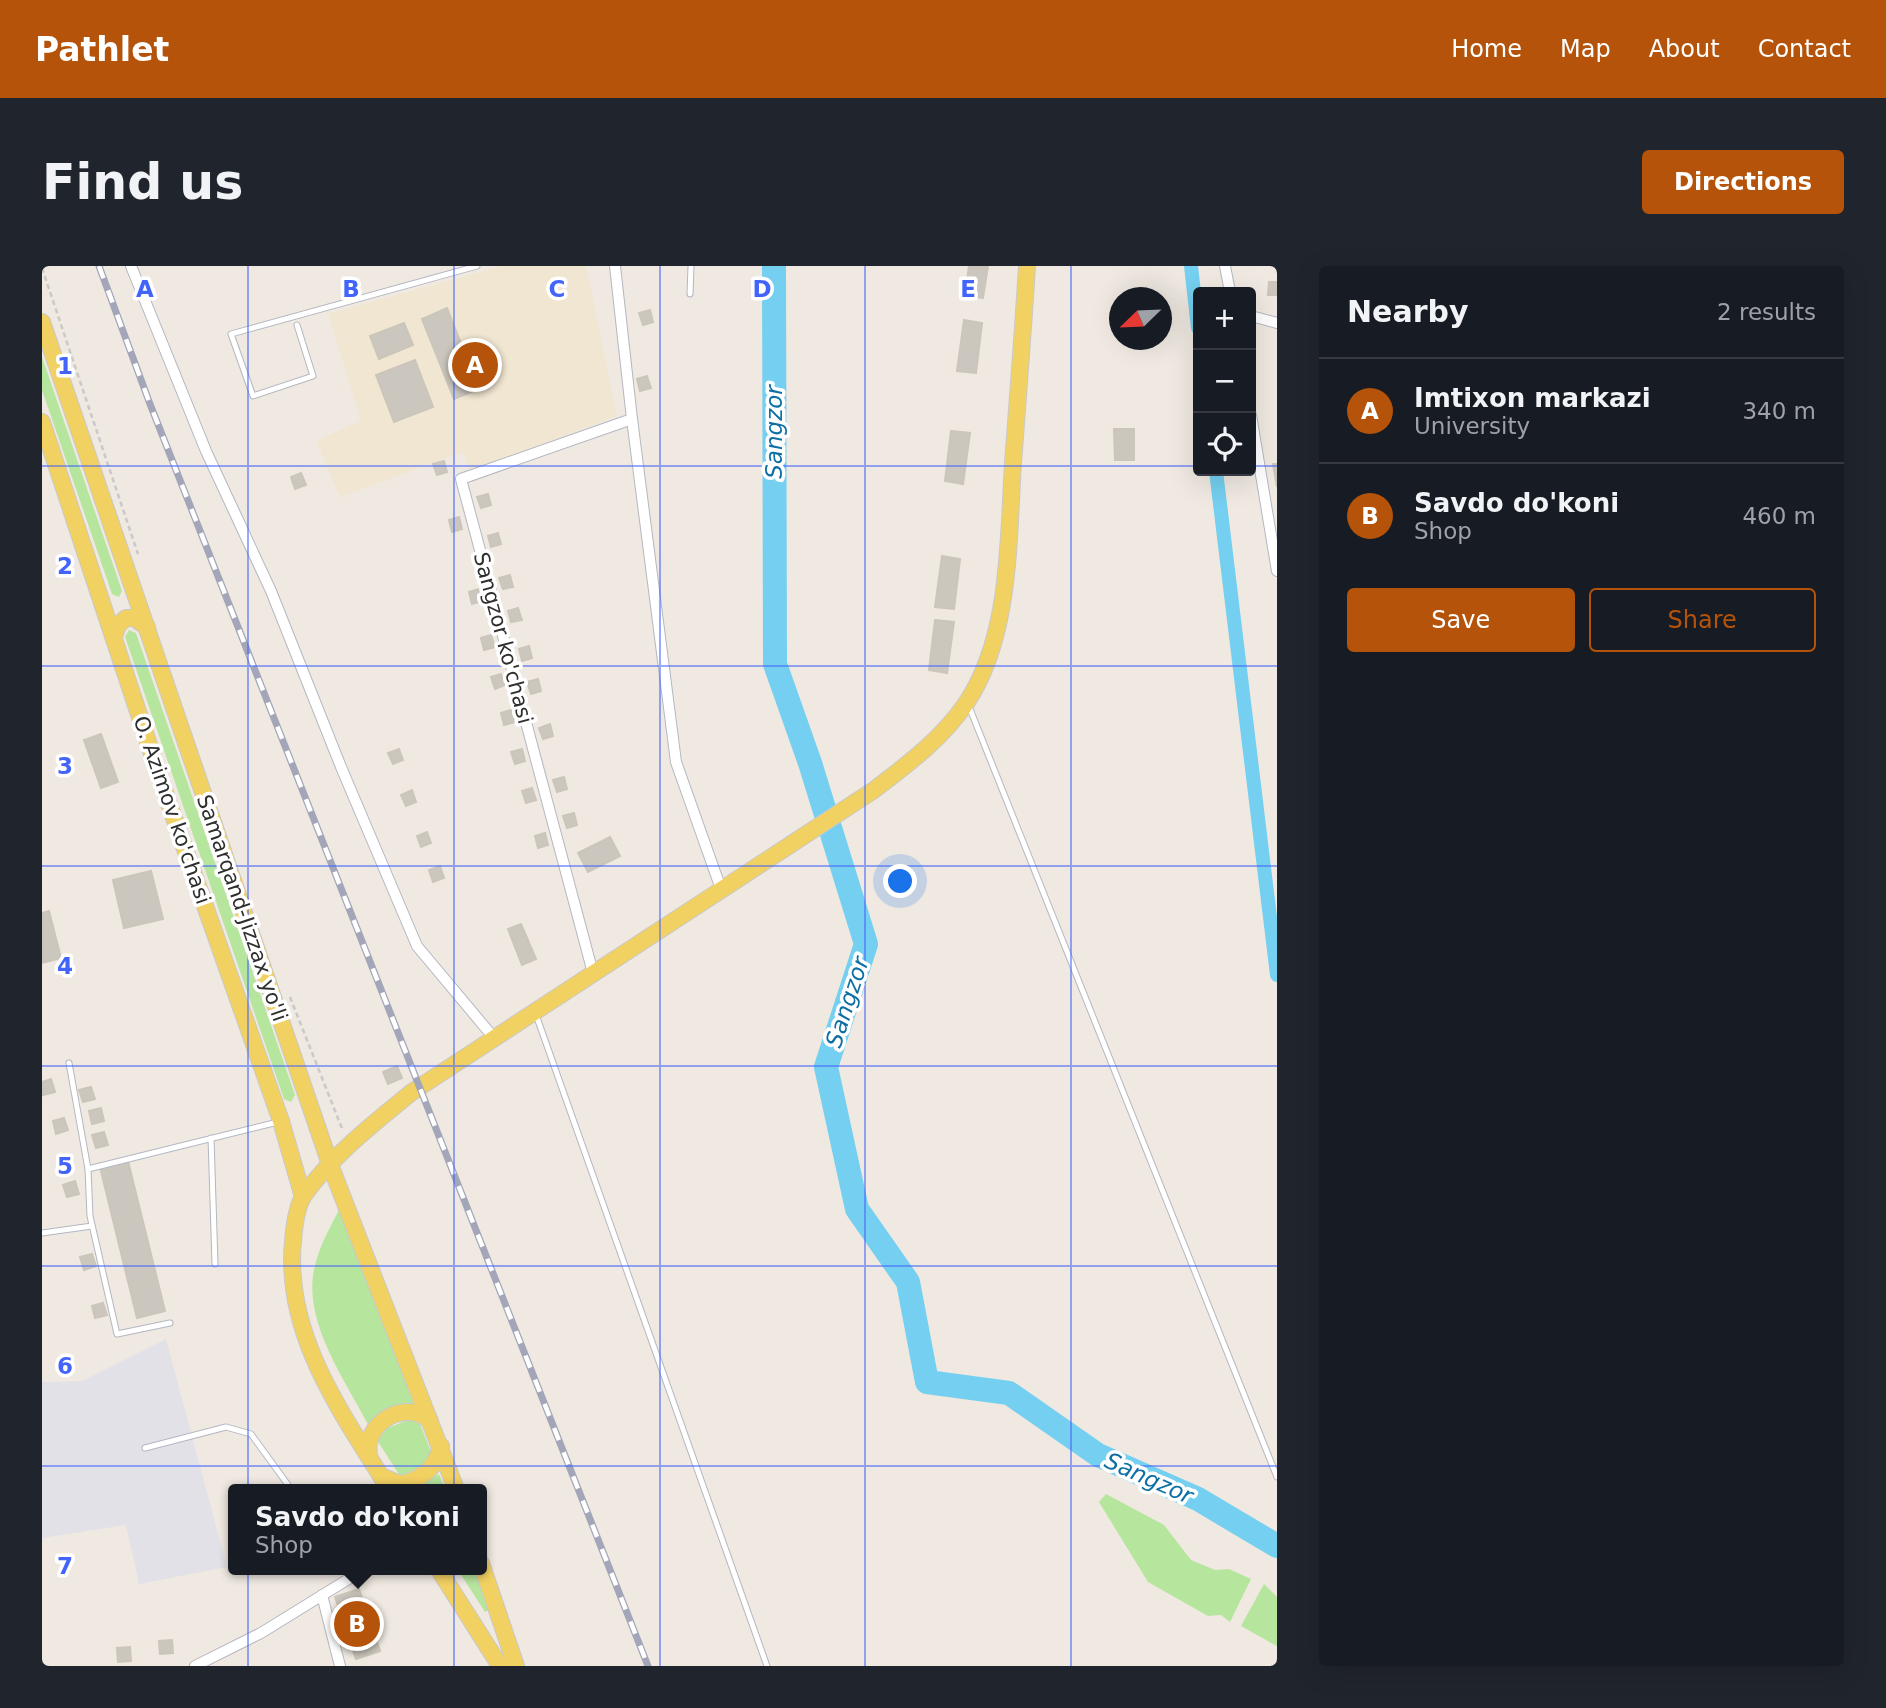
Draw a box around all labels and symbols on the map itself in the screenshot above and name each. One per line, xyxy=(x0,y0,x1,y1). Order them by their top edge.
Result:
text: A xyxy=(136,276,154,302)
text: B xyxy=(342,276,360,302)
text: C xyxy=(549,276,565,302)
text: D xyxy=(752,276,772,302)
text: E xyxy=(960,276,976,302)
north arrow xyxy=(1109,287,1172,350)
pin: A xyxy=(452,339,498,391)
text: 1 xyxy=(57,353,73,379)
water label: Sangzor xyxy=(761,384,787,479)
street label: Sangzor ko'chasi xyxy=(469,550,537,726)
text: 2 xyxy=(57,553,73,579)
street label: O. Azimov ko'chasi xyxy=(129,713,215,907)
text: 3 xyxy=(57,753,73,779)
street label: Samarqand-Jizzax yo'li xyxy=(192,792,292,1024)
your location xyxy=(883,864,917,898)
water label: Sangzor xyxy=(820,952,874,1050)
text: 4 xyxy=(57,953,73,979)
text: 5 xyxy=(57,1153,73,1179)
text: 6 xyxy=(57,1353,73,1379)
water label: Sangzor xyxy=(1101,1447,1198,1510)
text: 7 xyxy=(57,1553,73,1579)
pin: B xyxy=(334,1598,380,1650)

